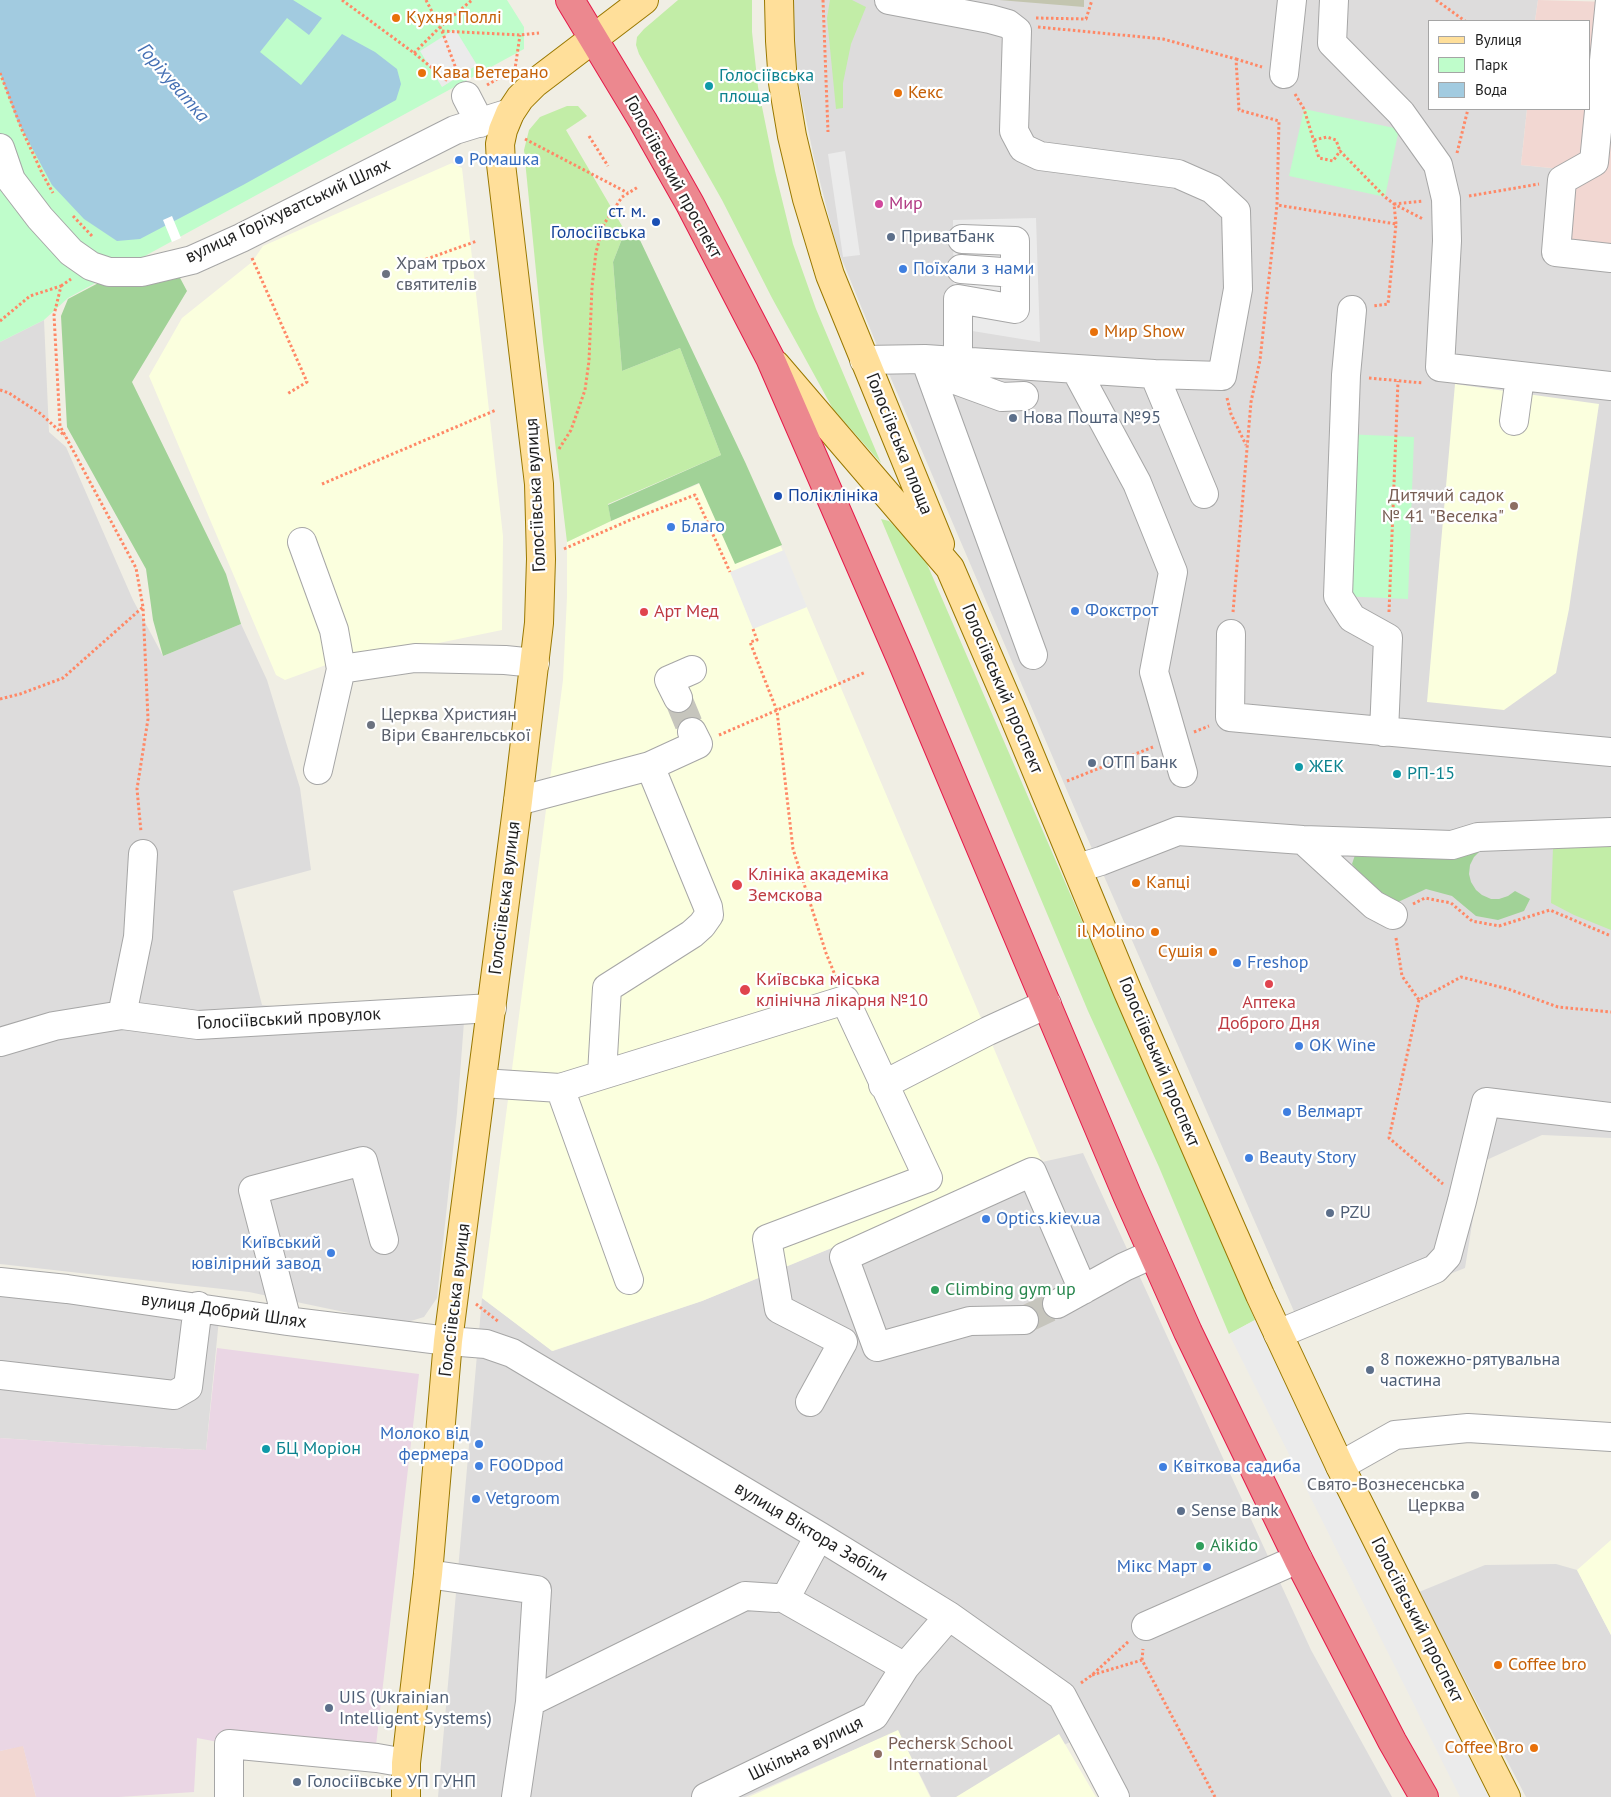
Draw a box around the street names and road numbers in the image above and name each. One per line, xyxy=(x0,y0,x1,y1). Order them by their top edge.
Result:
street label: Голосіївський проспект xyxy=(619,92,727,262)
street label: вулиця Горіхуватський Шлях xyxy=(182,154,394,268)
street label: Голосіївська площа xyxy=(861,370,937,518)
street label: Голосіївська вулиця xyxy=(521,417,551,573)
street label: Голосіївський проспект xyxy=(956,601,1048,777)
street label: Голосіївська вулиця xyxy=(485,820,525,976)
street label: Голосіївський проспект xyxy=(1113,974,1205,1150)
street label: Голосіївський провулок xyxy=(197,1003,381,1035)
street label: Голосіївська вулиця xyxy=(435,1222,475,1378)
street label: вулиця Добрий Шлях xyxy=(140,1289,308,1333)
street label: вулиця Віктора Забіли xyxy=(730,1478,892,1586)
street label: Голосіївський проспект xyxy=(1366,1534,1468,1706)
street label: Шкільна вулиця xyxy=(745,1712,867,1786)

